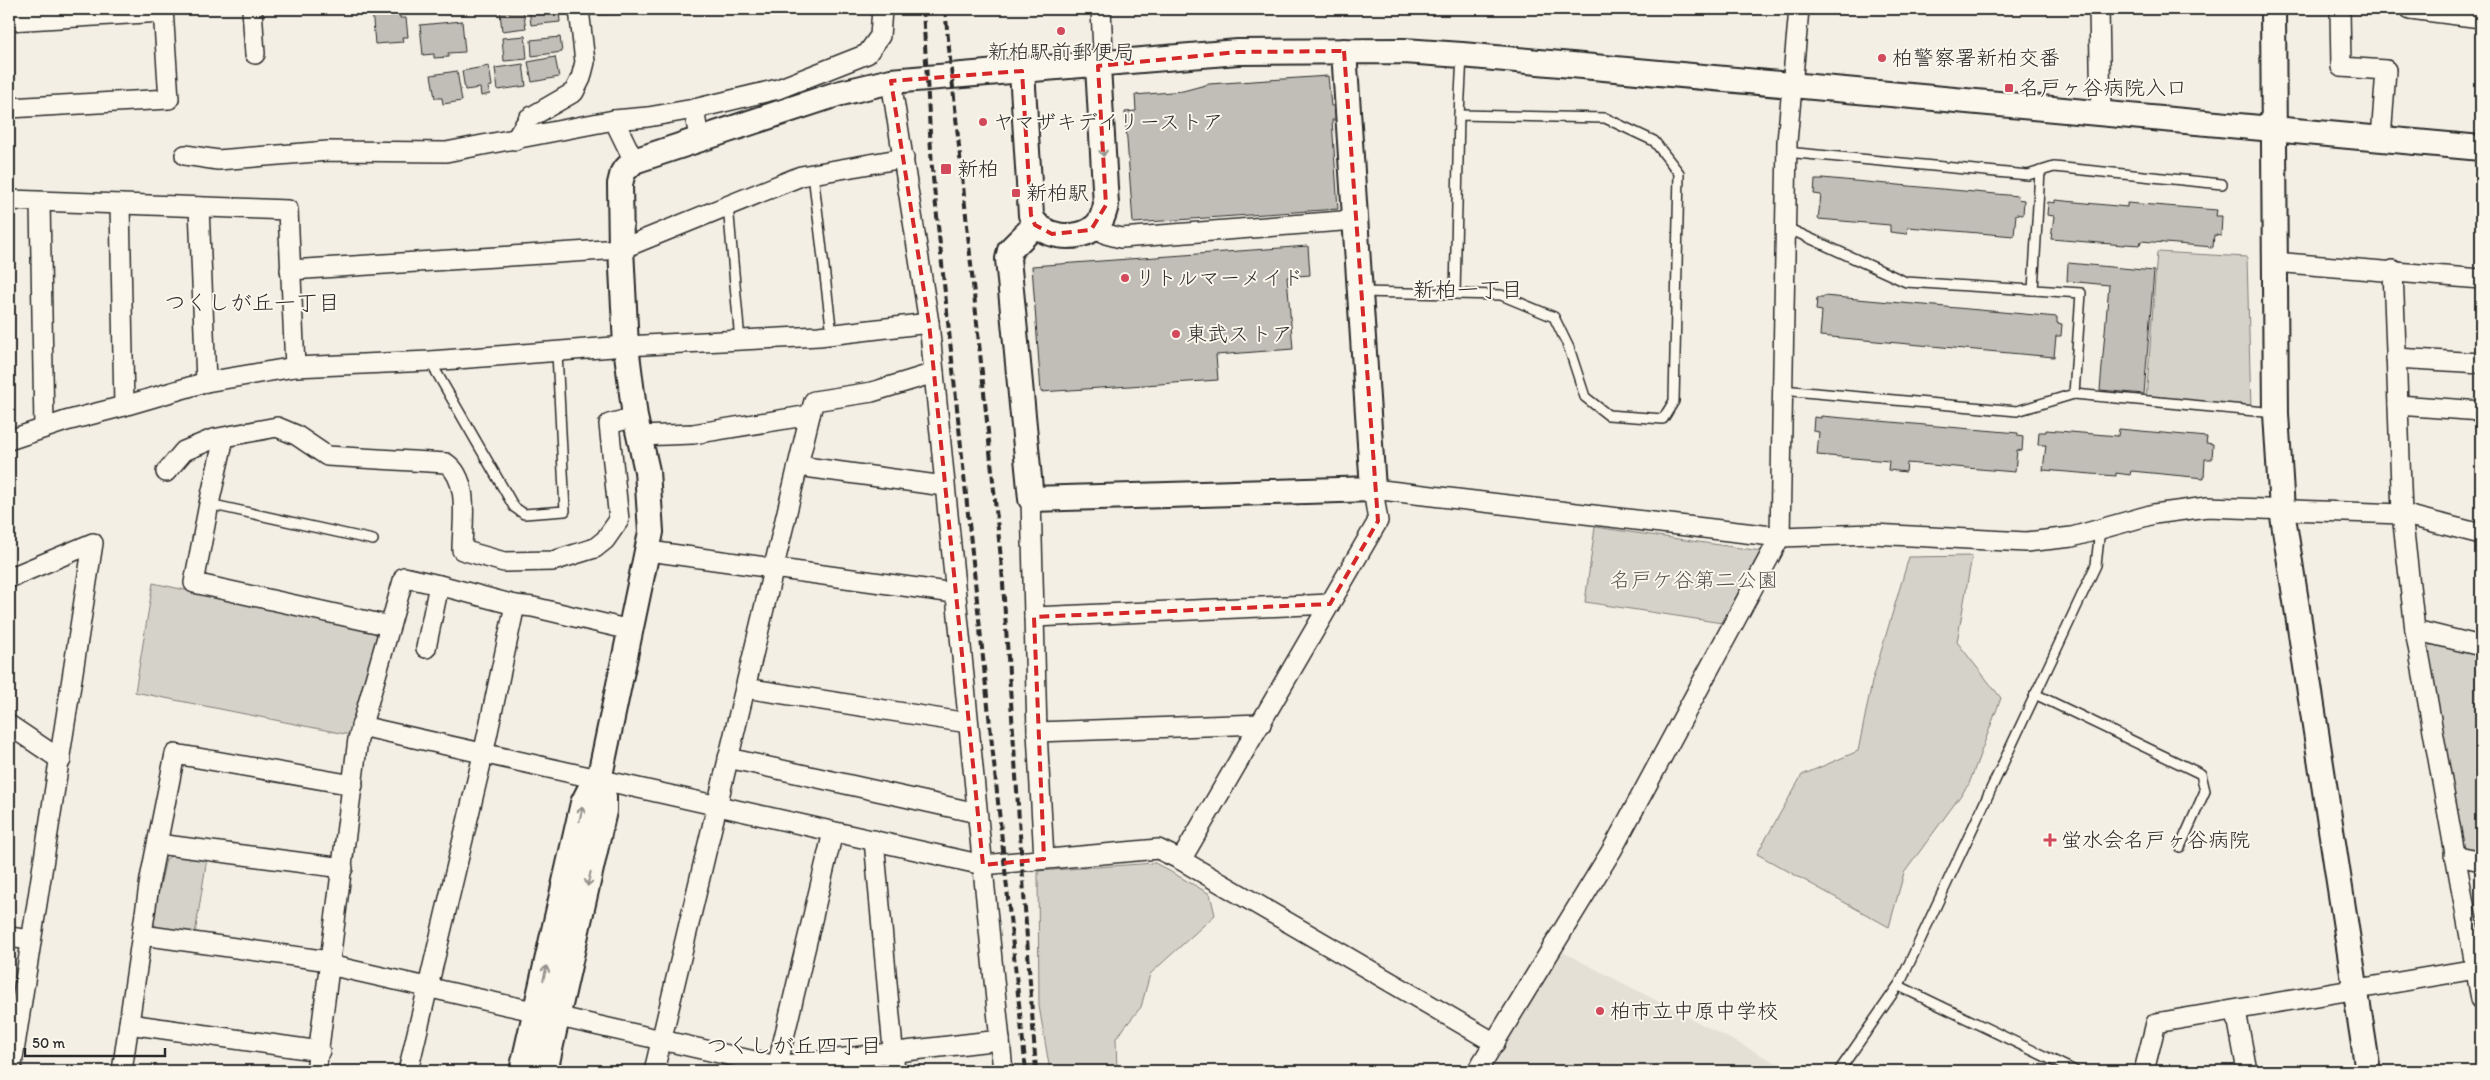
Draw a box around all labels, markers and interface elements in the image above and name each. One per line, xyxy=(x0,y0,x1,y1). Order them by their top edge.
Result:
marker: 新柏駅前郵便局 xyxy=(1055,25,1067,37)
place label: 新柏駅前郵便局 xyxy=(988,39,1135,64)
place label: 柏警察署新柏交番 xyxy=(1892,45,2060,70)
marker: 柏警察署新柏交番 xyxy=(1876,52,1888,64)
place label: 名戸ヶ谷病院入口 xyxy=(2019,75,2187,100)
marker: 名戸ヶ谷病院入口 xyxy=(2003,82,2015,94)
place label: ヤマザキデイリーストア xyxy=(993,109,1224,134)
marker: ヤマザキデイリーストア xyxy=(977,116,989,128)
one-way arrow xyxy=(1099,141,1108,157)
place label: 新柏 xyxy=(957,156,999,181)
marker: 新柏 xyxy=(939,162,953,176)
place label: 新柏駅 xyxy=(1026,180,1089,205)
marker: 新柏駅 xyxy=(1010,187,1022,199)
place label: リトルマーメイド xyxy=(1135,265,1303,290)
marker: リトルマーメイド xyxy=(1119,272,1131,284)
district label: 新柏一丁目 xyxy=(1413,276,1523,303)
district label: つくしが丘一丁目 xyxy=(164,289,340,316)
place label: 東武ストア xyxy=(1186,321,1293,346)
marker: 東武ストア xyxy=(1170,328,1182,340)
park label: 名戸ケ谷第二公園 xyxy=(1610,567,1778,592)
one-way arrow xyxy=(577,807,586,823)
place label: 蛍水会名戸ヶ谷病院 xyxy=(2061,827,2250,852)
marker: 蛍水会名戸ヶ谷病院 xyxy=(2043,833,2057,847)
one-way arrow xyxy=(584,871,593,887)
one-way arrow xyxy=(541,965,550,981)
place label: 柏市立中原中学校 xyxy=(1610,998,1778,1023)
marker: 柏市立中原中学校 xyxy=(1594,1005,1606,1017)
scale bar xyxy=(25,1025,165,1057)
district label: つくしが丘四丁目 xyxy=(706,1032,882,1059)
text: 50 m xyxy=(32,1034,65,1052)

